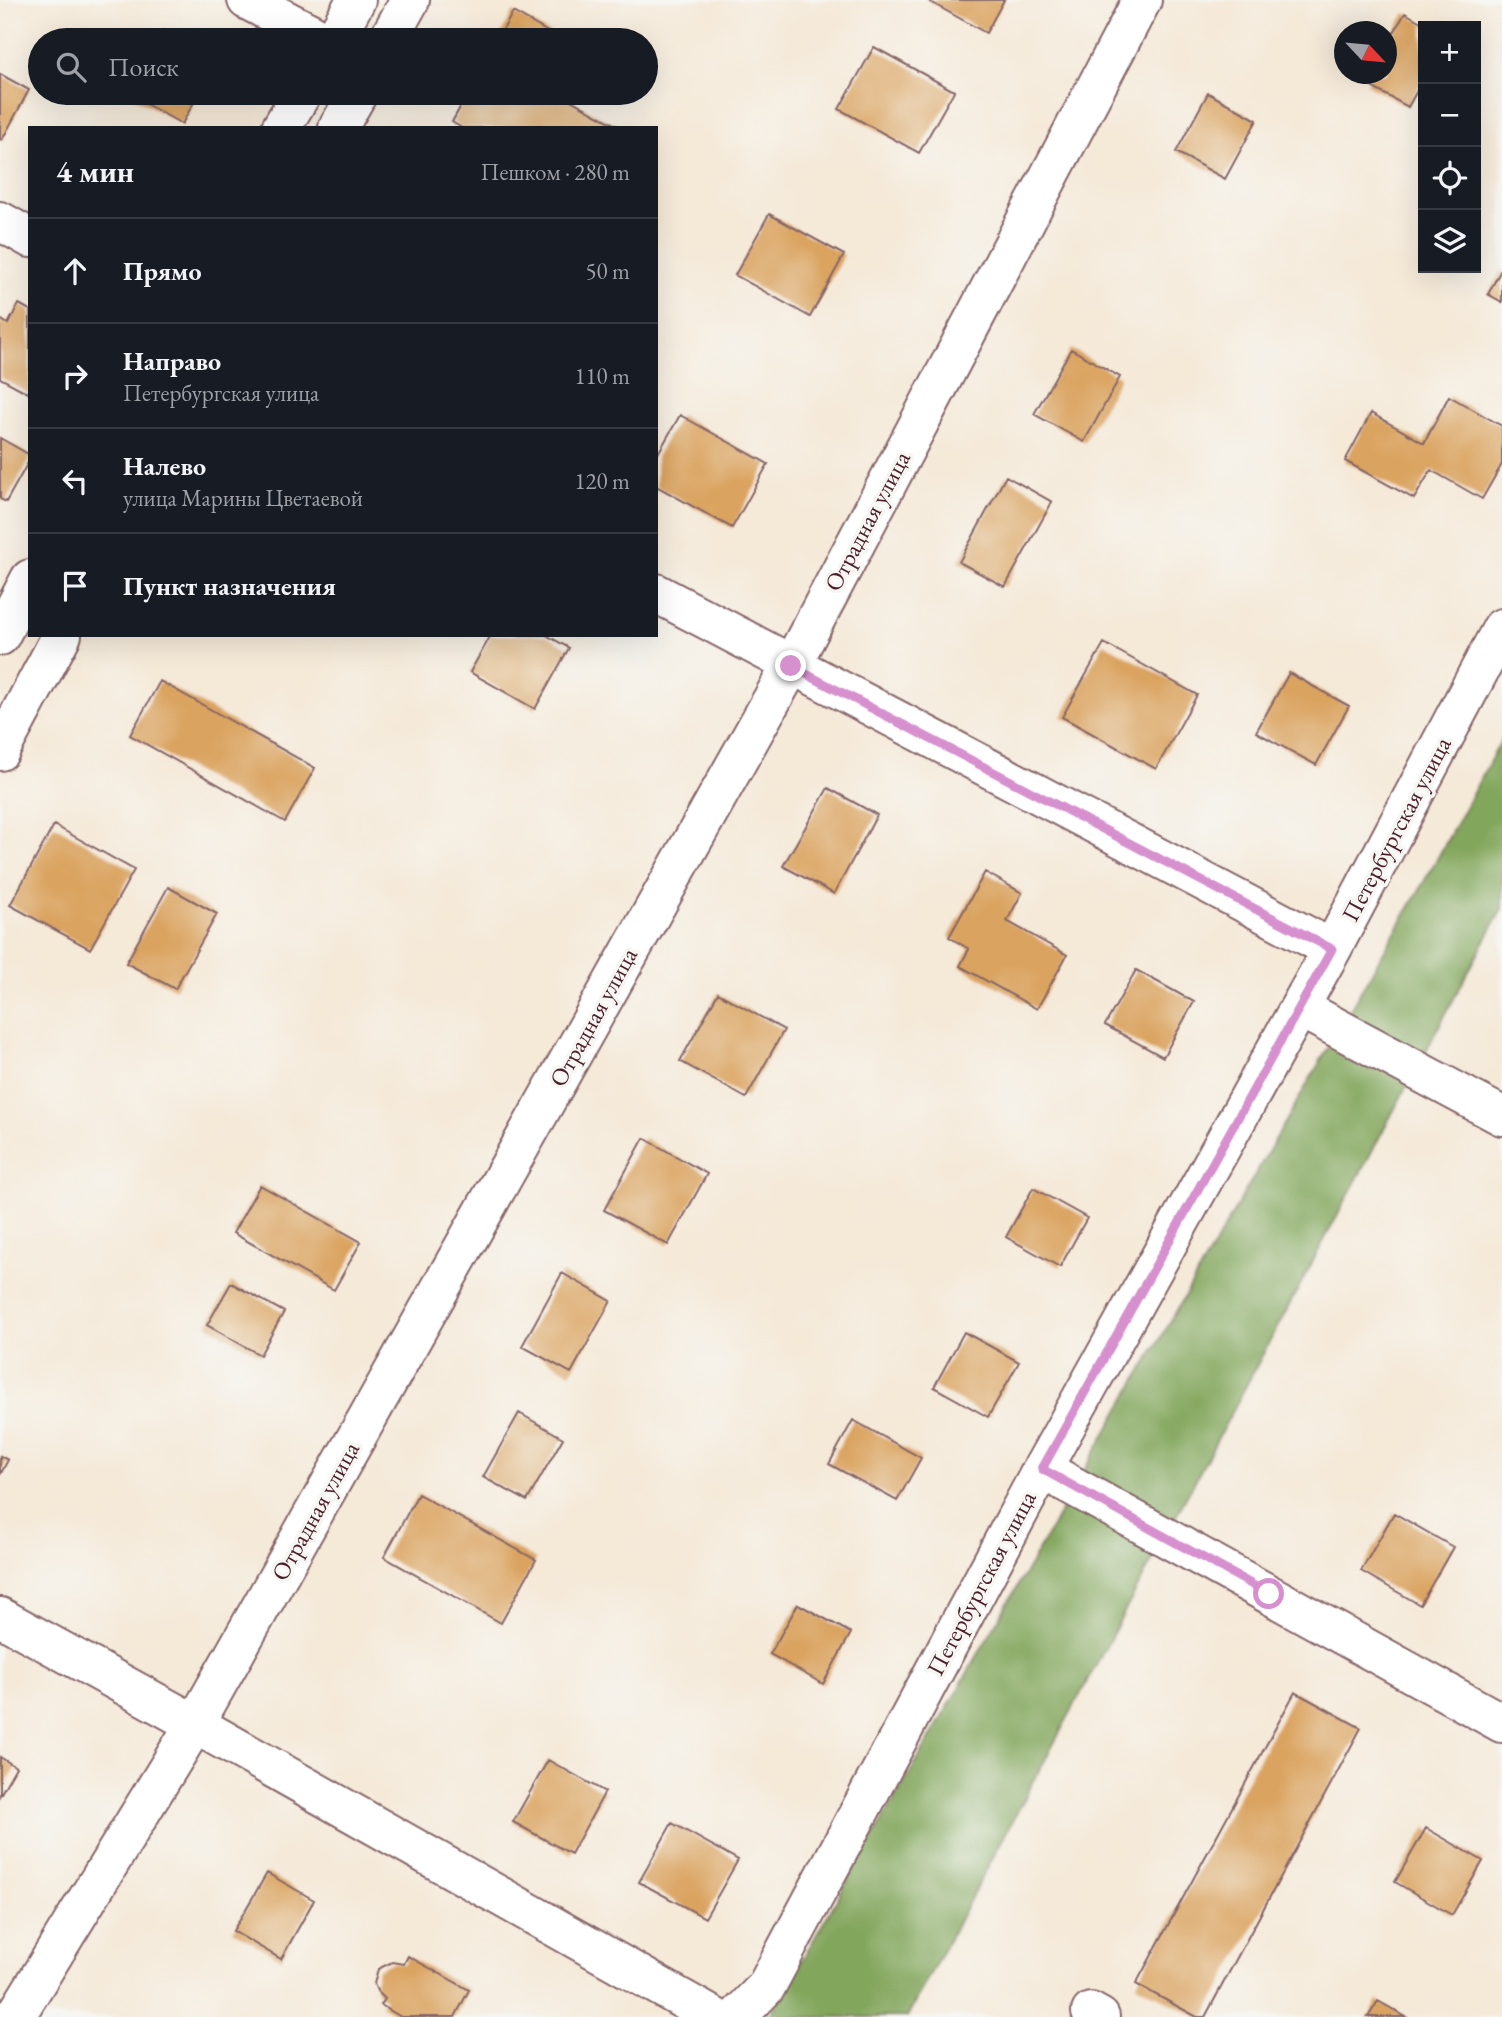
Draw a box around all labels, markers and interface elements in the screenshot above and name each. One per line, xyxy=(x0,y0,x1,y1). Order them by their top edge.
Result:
north arrow xyxy=(1334,21,1397,84)
map controls xyxy=(1418,21,1481,273)
button: + xyxy=(1418,21,1481,84)
search box xyxy=(28,28,658,105)
icon: search xyxy=(52,48,90,86)
text: Поиск xyxy=(108,50,179,84)
button: − xyxy=(1418,84,1481,147)
button: locate xyxy=(1418,147,1481,210)
text: 4 мин xyxy=(56,152,134,191)
text: Пешком · 280 m xyxy=(481,157,630,187)
button: layers xyxy=(1418,210,1481,273)
icon: ahead xyxy=(56,252,94,290)
text: Прямо xyxy=(123,254,202,288)
text: 50 m xyxy=(585,256,630,286)
text: Направо xyxy=(123,344,221,378)
icon: right xyxy=(56,357,94,395)
text: 110 m xyxy=(574,361,630,391)
text: Петербургская улица xyxy=(123,378,319,408)
street label: Отрадная улица xyxy=(817,445,917,596)
text: Налево xyxy=(123,449,206,483)
icon: left xyxy=(56,462,94,500)
text: 120 m xyxy=(574,466,630,496)
text: улица Марины Цветаевой xyxy=(123,483,363,513)
icon: arrive xyxy=(56,567,94,605)
text: Пункт назначения xyxy=(123,569,336,603)
route end xyxy=(775,650,806,681)
street label: Петербургская улица xyxy=(1334,731,1458,927)
street label: Отрадная улица xyxy=(542,942,644,1092)
street label: Отрадная улица xyxy=(264,1436,366,1586)
street label: Петербургская улица xyxy=(919,1485,1043,1681)
route start xyxy=(1253,1578,1284,1609)

